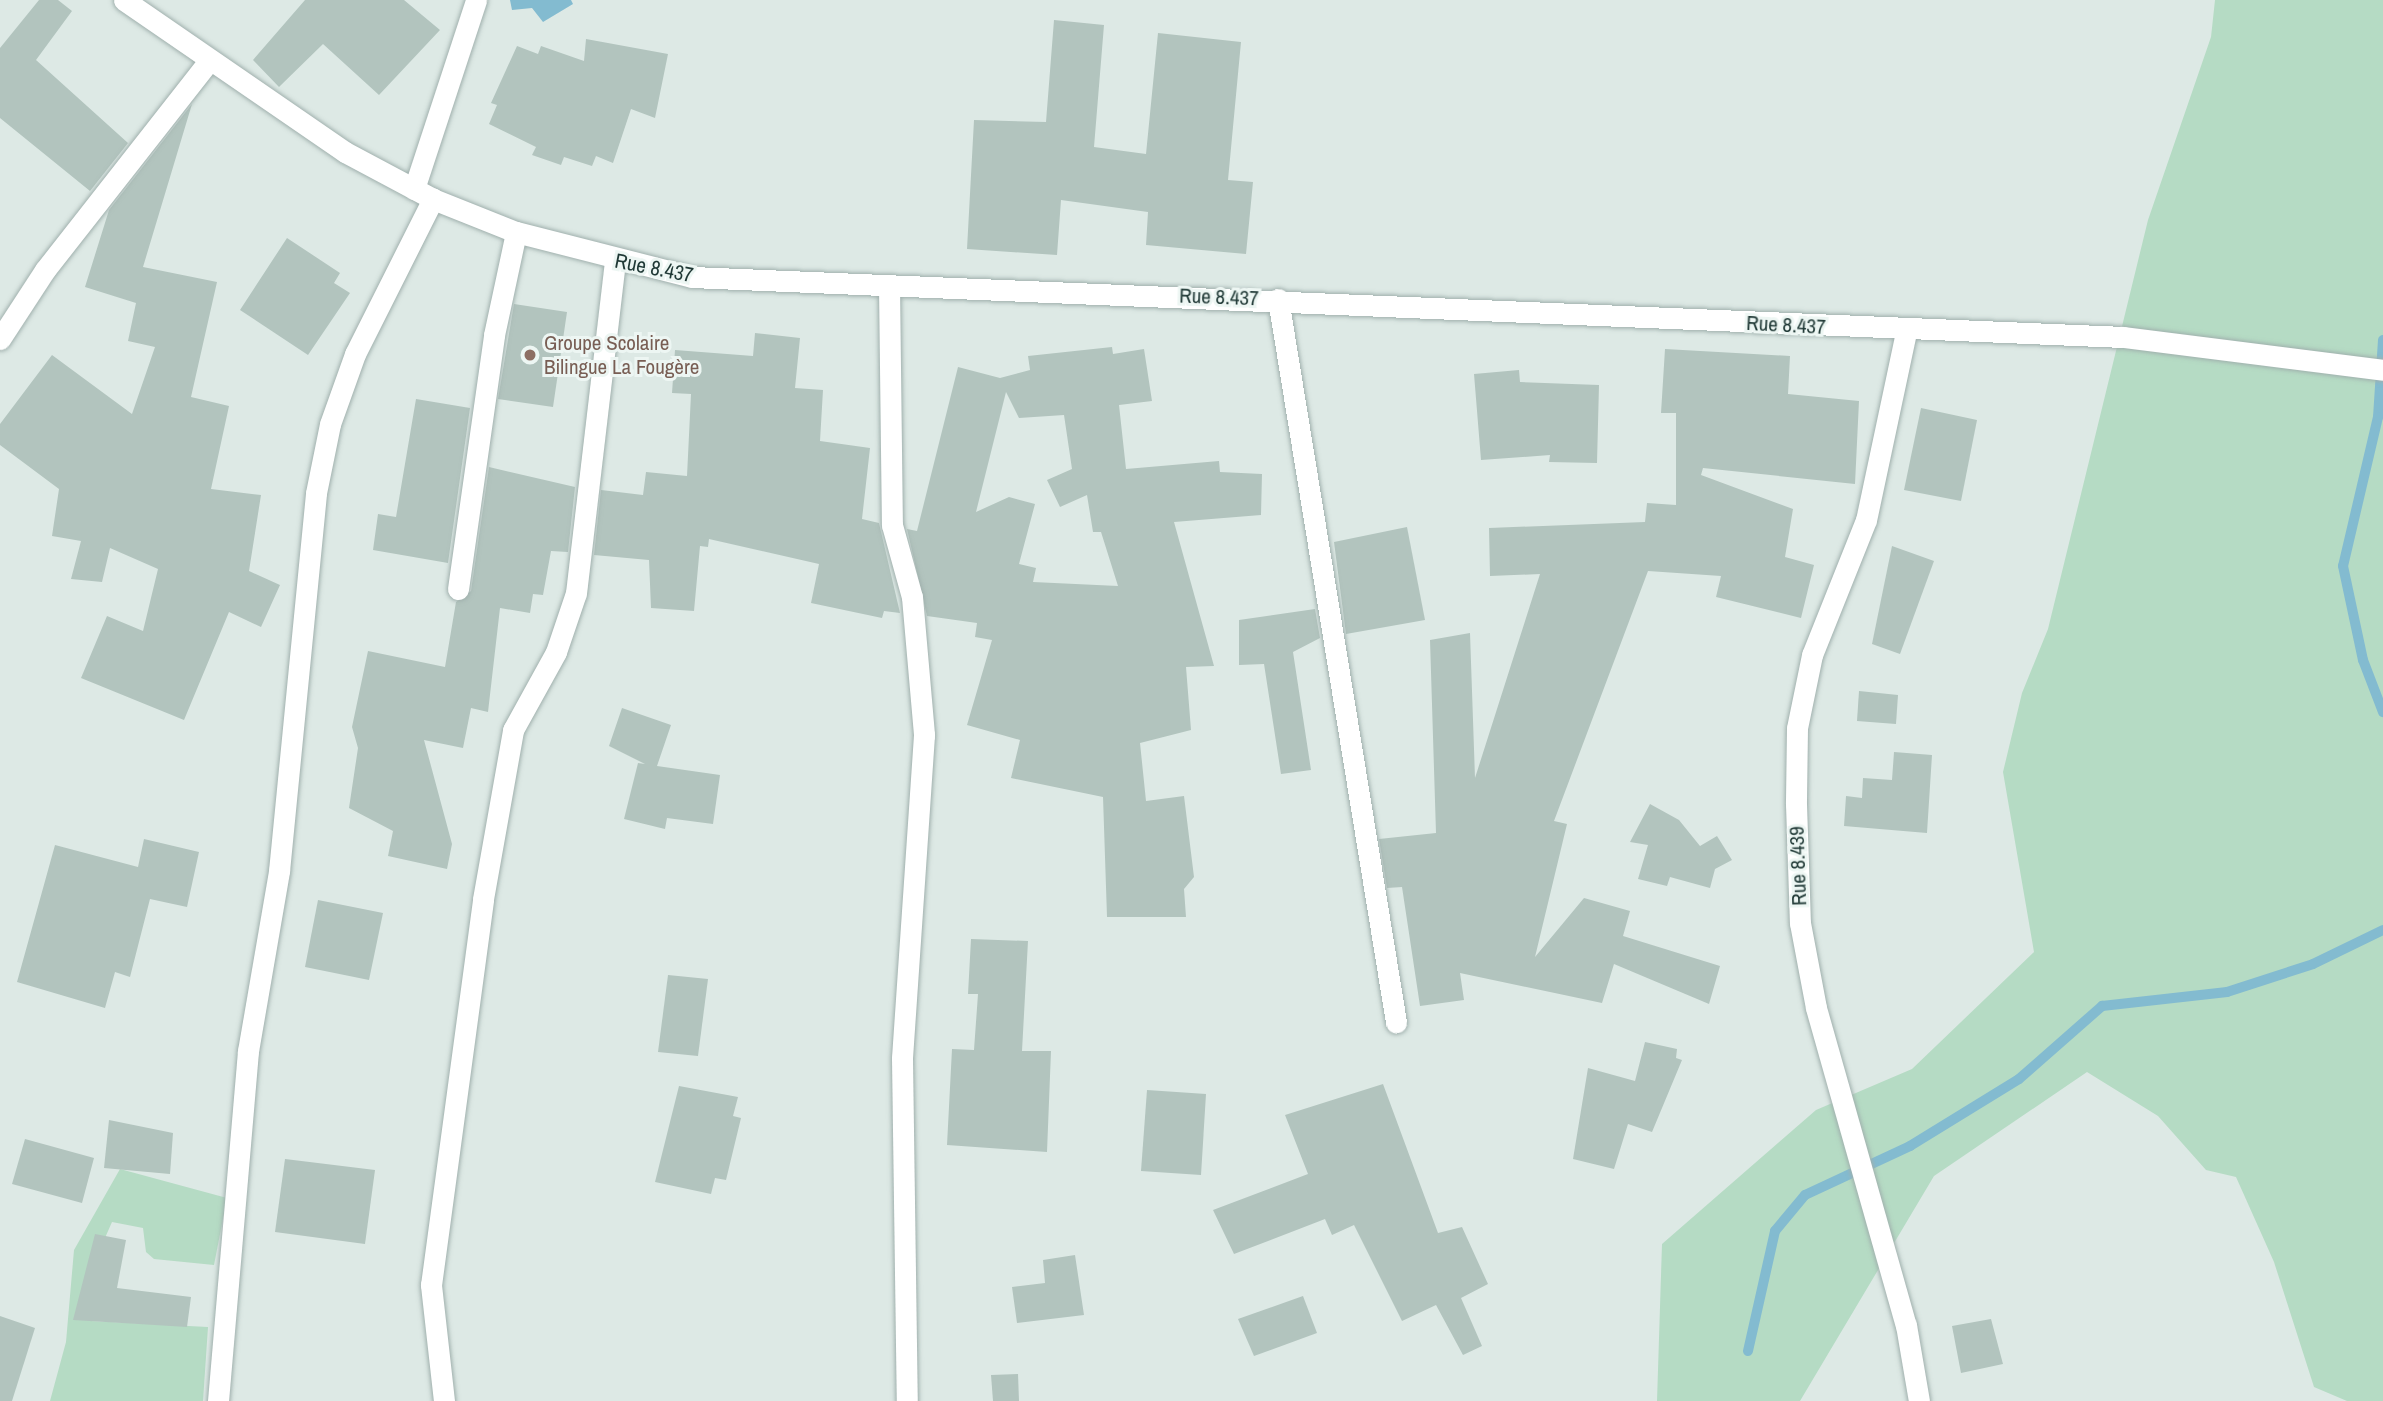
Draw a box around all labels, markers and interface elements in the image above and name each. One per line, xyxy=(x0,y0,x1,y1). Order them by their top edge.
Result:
street label: Rue 8.437 xyxy=(613,248,695,288)
street label: Rue 8.437 xyxy=(1179,283,1259,311)
street label: Rue 8.437 xyxy=(1746,310,1826,340)
place label: Groupe Scolaire Bilingue La Fougère xyxy=(544,330,699,380)
marker: Groupe Scolaire Bilingue La Fougère xyxy=(522,347,538,363)
street label: Rue 8.439 xyxy=(1784,826,1812,906)

